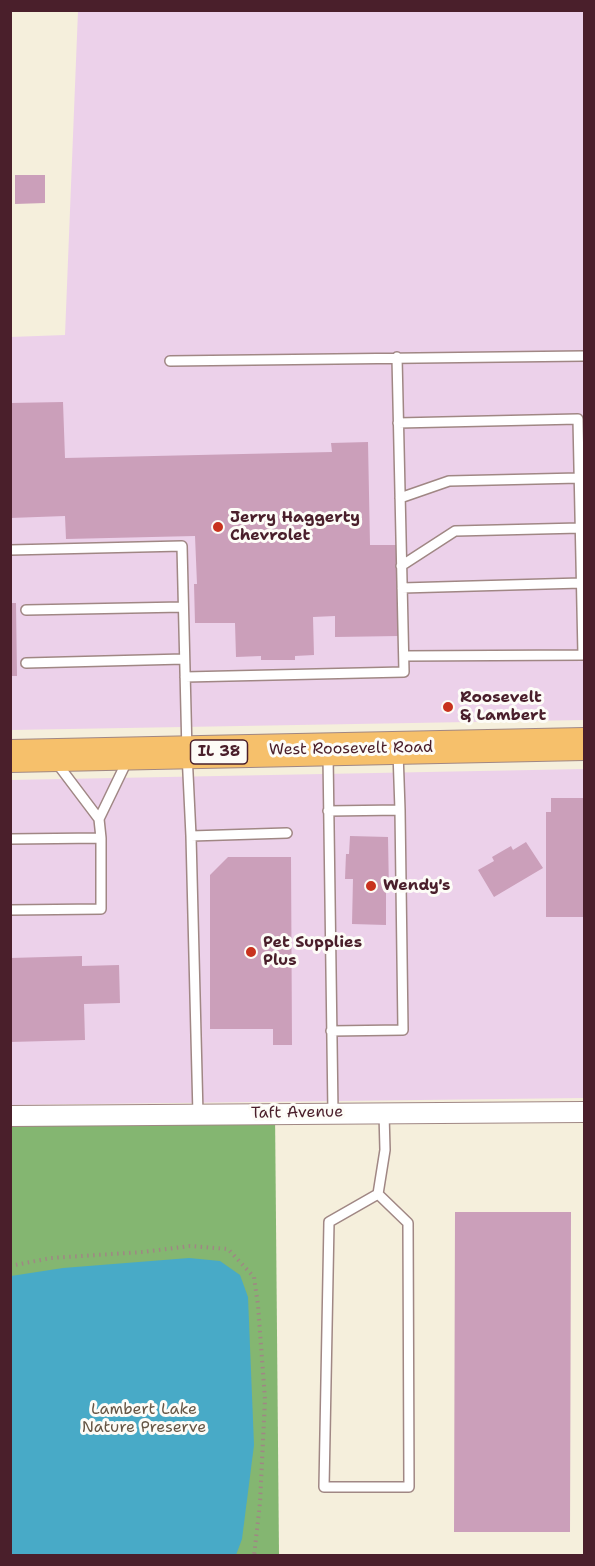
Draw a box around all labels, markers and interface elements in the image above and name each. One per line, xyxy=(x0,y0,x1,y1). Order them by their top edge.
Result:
place label: Jerry Haggerty Chevrolet xyxy=(230,508,360,546)
marker: Jerry Haggerty Chevrolet xyxy=(211,520,225,534)
place label: Roosevelt & Lambert xyxy=(460,688,546,726)
marker: Roosevelt & Lambert xyxy=(441,700,455,714)
street label: West Roosevelt Road xyxy=(269,738,433,760)
road number: IL 38 xyxy=(190,740,248,764)
place label: Wendy's xyxy=(383,876,450,896)
marker: Wendy's xyxy=(364,879,378,893)
place label: Pet Supplies Plus xyxy=(263,933,362,971)
marker: Pet Supplies Plus xyxy=(244,945,258,959)
street label: Taft Avenue xyxy=(251,1103,343,1123)
park label: Lambert Lake Nature Preserve xyxy=(82,1400,206,1438)

